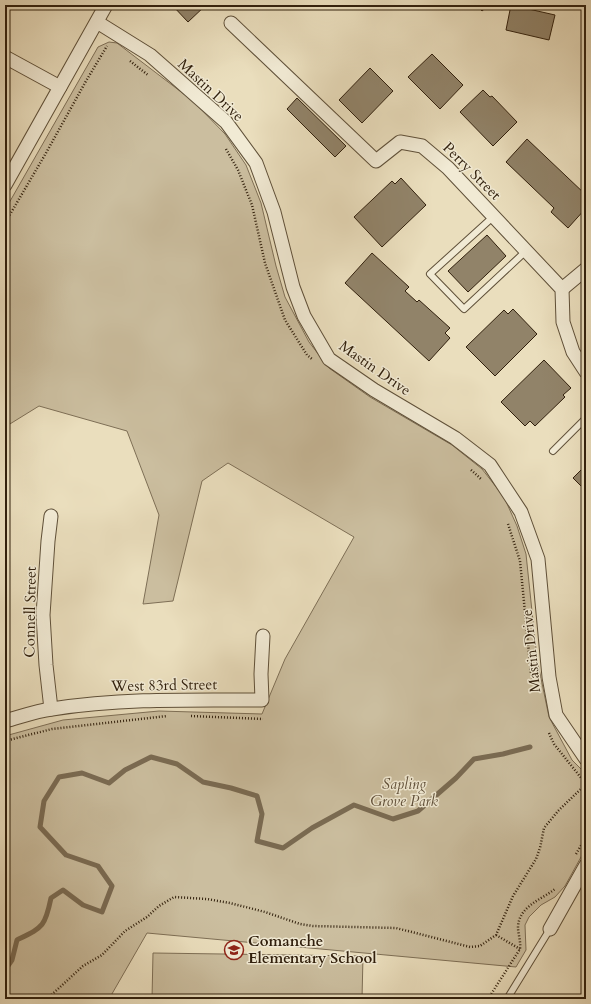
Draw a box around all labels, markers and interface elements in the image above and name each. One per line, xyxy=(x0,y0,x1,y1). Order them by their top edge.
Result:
street label: Mastin Drive xyxy=(174,54,248,126)
street label: Perry Street xyxy=(439,138,506,205)
street label: Mastin Drive xyxy=(335,336,415,400)
street label: Connell Street xyxy=(19,566,41,658)
street label: Mastin Drive xyxy=(517,608,545,694)
street label: West 83rd Street xyxy=(110,674,217,696)
park label: Sapling Grove Park xyxy=(370,774,438,811)
place label: Comanche Elementary School xyxy=(248,931,377,968)
school or university icon: Comanche Elementary School xyxy=(223,939,245,961)

